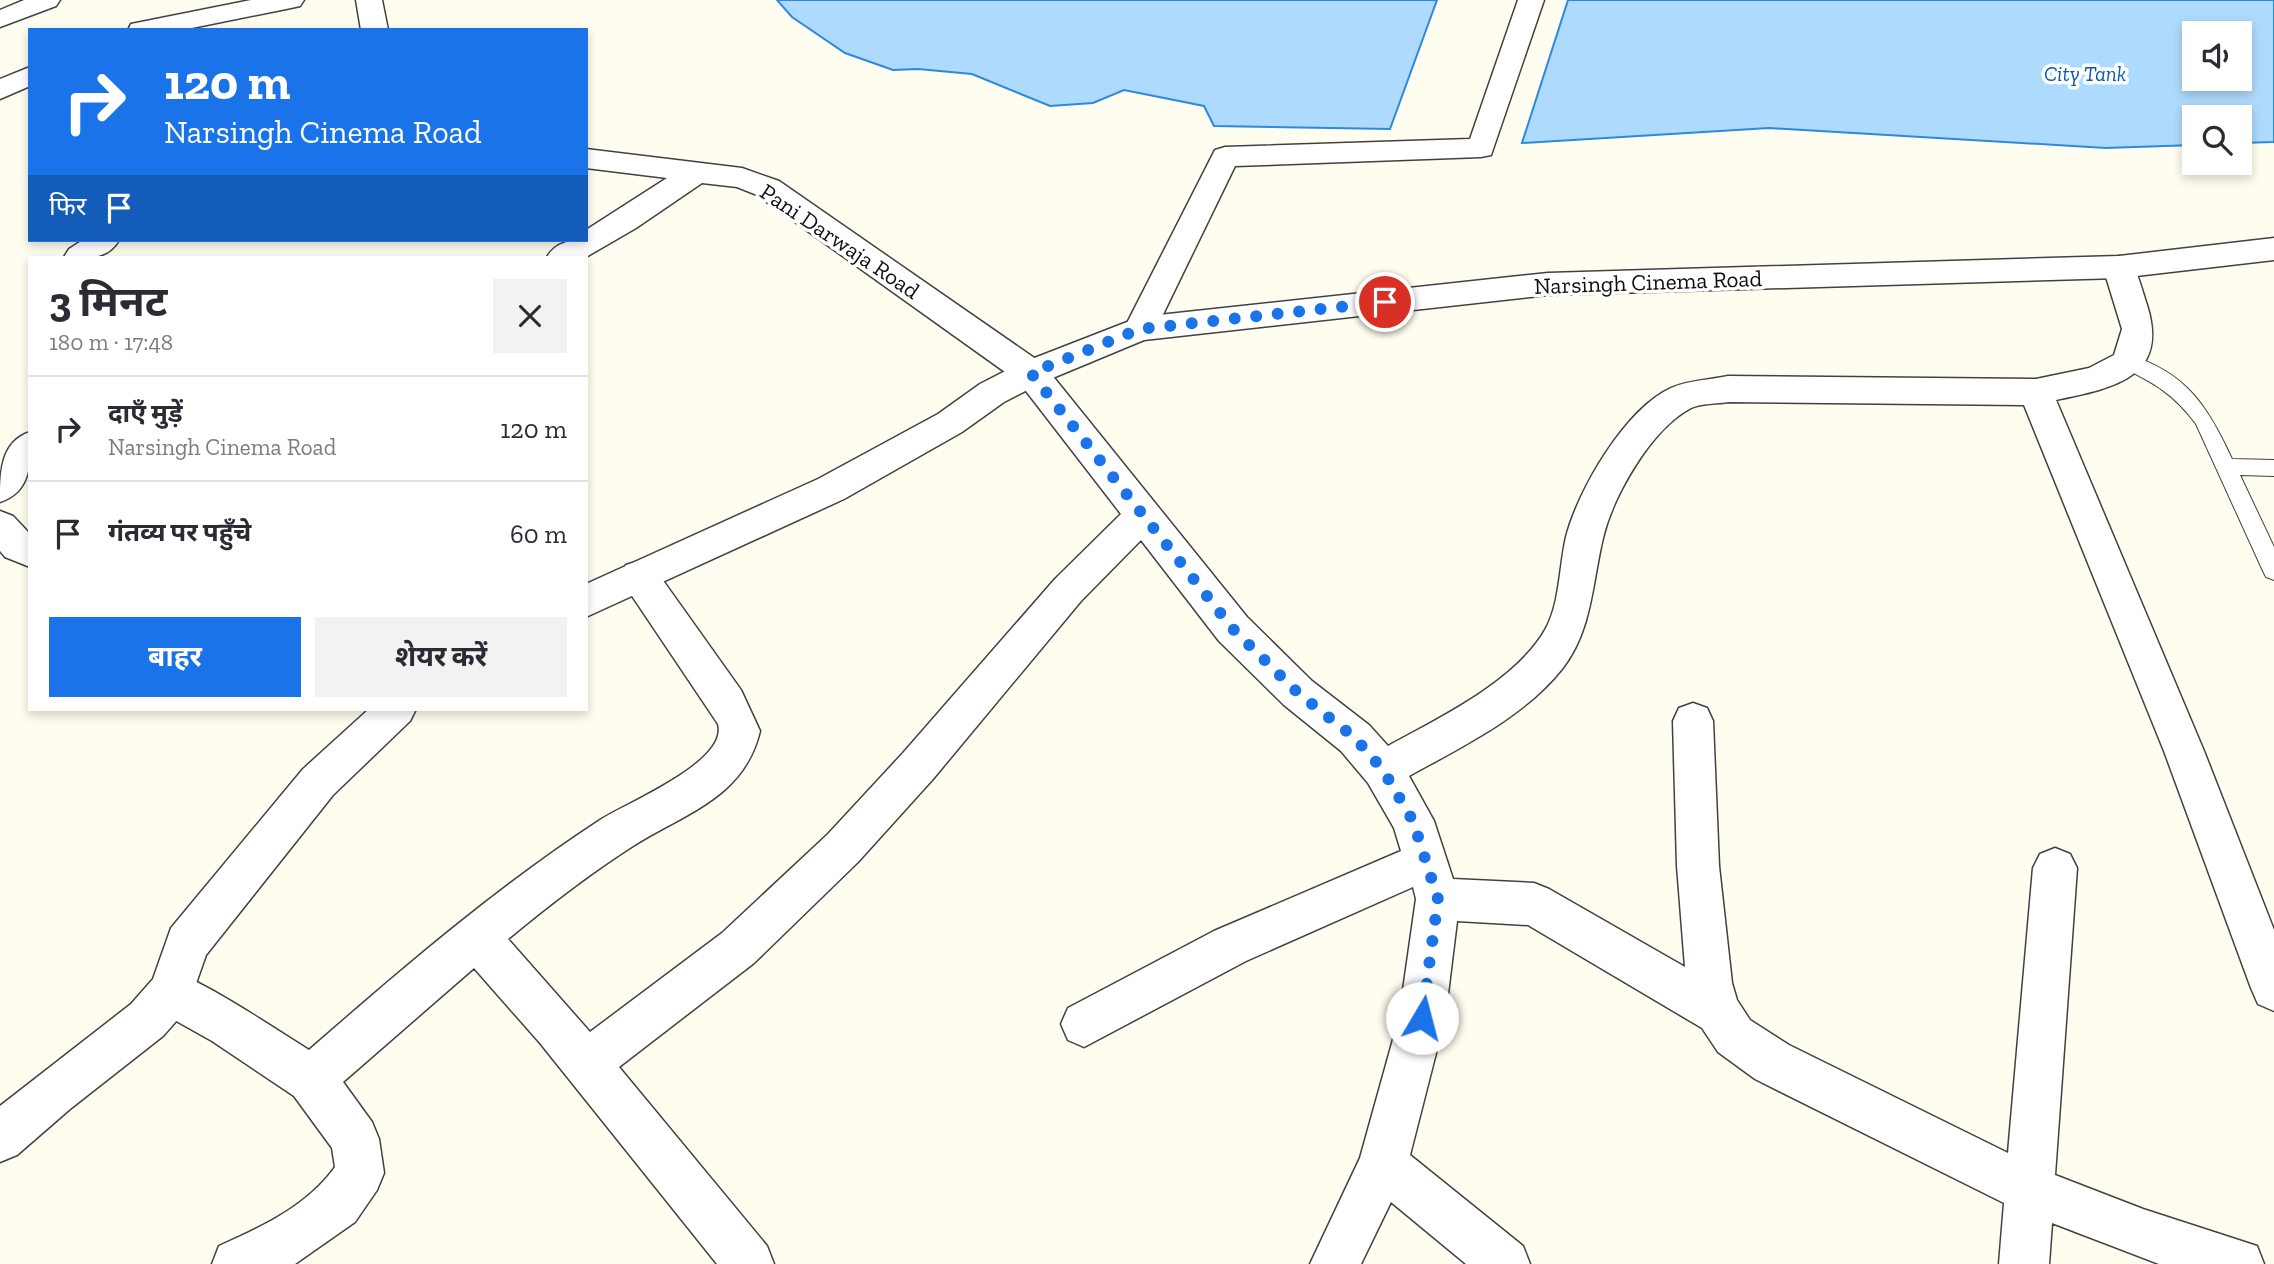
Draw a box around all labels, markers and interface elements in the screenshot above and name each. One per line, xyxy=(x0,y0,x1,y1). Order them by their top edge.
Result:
map controls xyxy=(2182,21,2252,175)
button: sound xyxy=(2182,21,2252,91)
text: 120 m xyxy=(164,53,290,112)
icon: right xyxy=(49,56,140,147)
water label: City Tank xyxy=(2044,61,2126,86)
button: search xyxy=(2182,105,2252,175)
text: Narsingh Cinema Road xyxy=(164,113,482,151)
street label: Pani Darwaja Road xyxy=(755,177,925,305)
icon: arrive xyxy=(100,189,138,227)
text: फिर xyxy=(49,190,86,222)
street label: Narsingh Cinema Road xyxy=(1533,264,1763,300)
pin xyxy=(1355,272,1415,332)
text: 3 मिनट xyxy=(49,276,167,327)
button: close xyxy=(493,279,567,353)
icon: arrive xyxy=(1366,283,1404,321)
text: 180 m · 17:48 xyxy=(49,328,173,356)
text: दाएँ मुड़ें xyxy=(108,397,183,429)
icon: right xyxy=(49,410,87,448)
text: 120 m xyxy=(500,413,567,445)
text: Narsingh Cinema Road xyxy=(108,433,336,461)
icon: arrive xyxy=(49,515,87,553)
text: गंतव्य पर पहुँचे xyxy=(108,516,251,548)
text: 60 m xyxy=(510,518,567,550)
button: बाहर xyxy=(49,617,301,697)
button: शेयर करें xyxy=(315,617,567,697)
position arrow xyxy=(1385,981,1459,1055)

